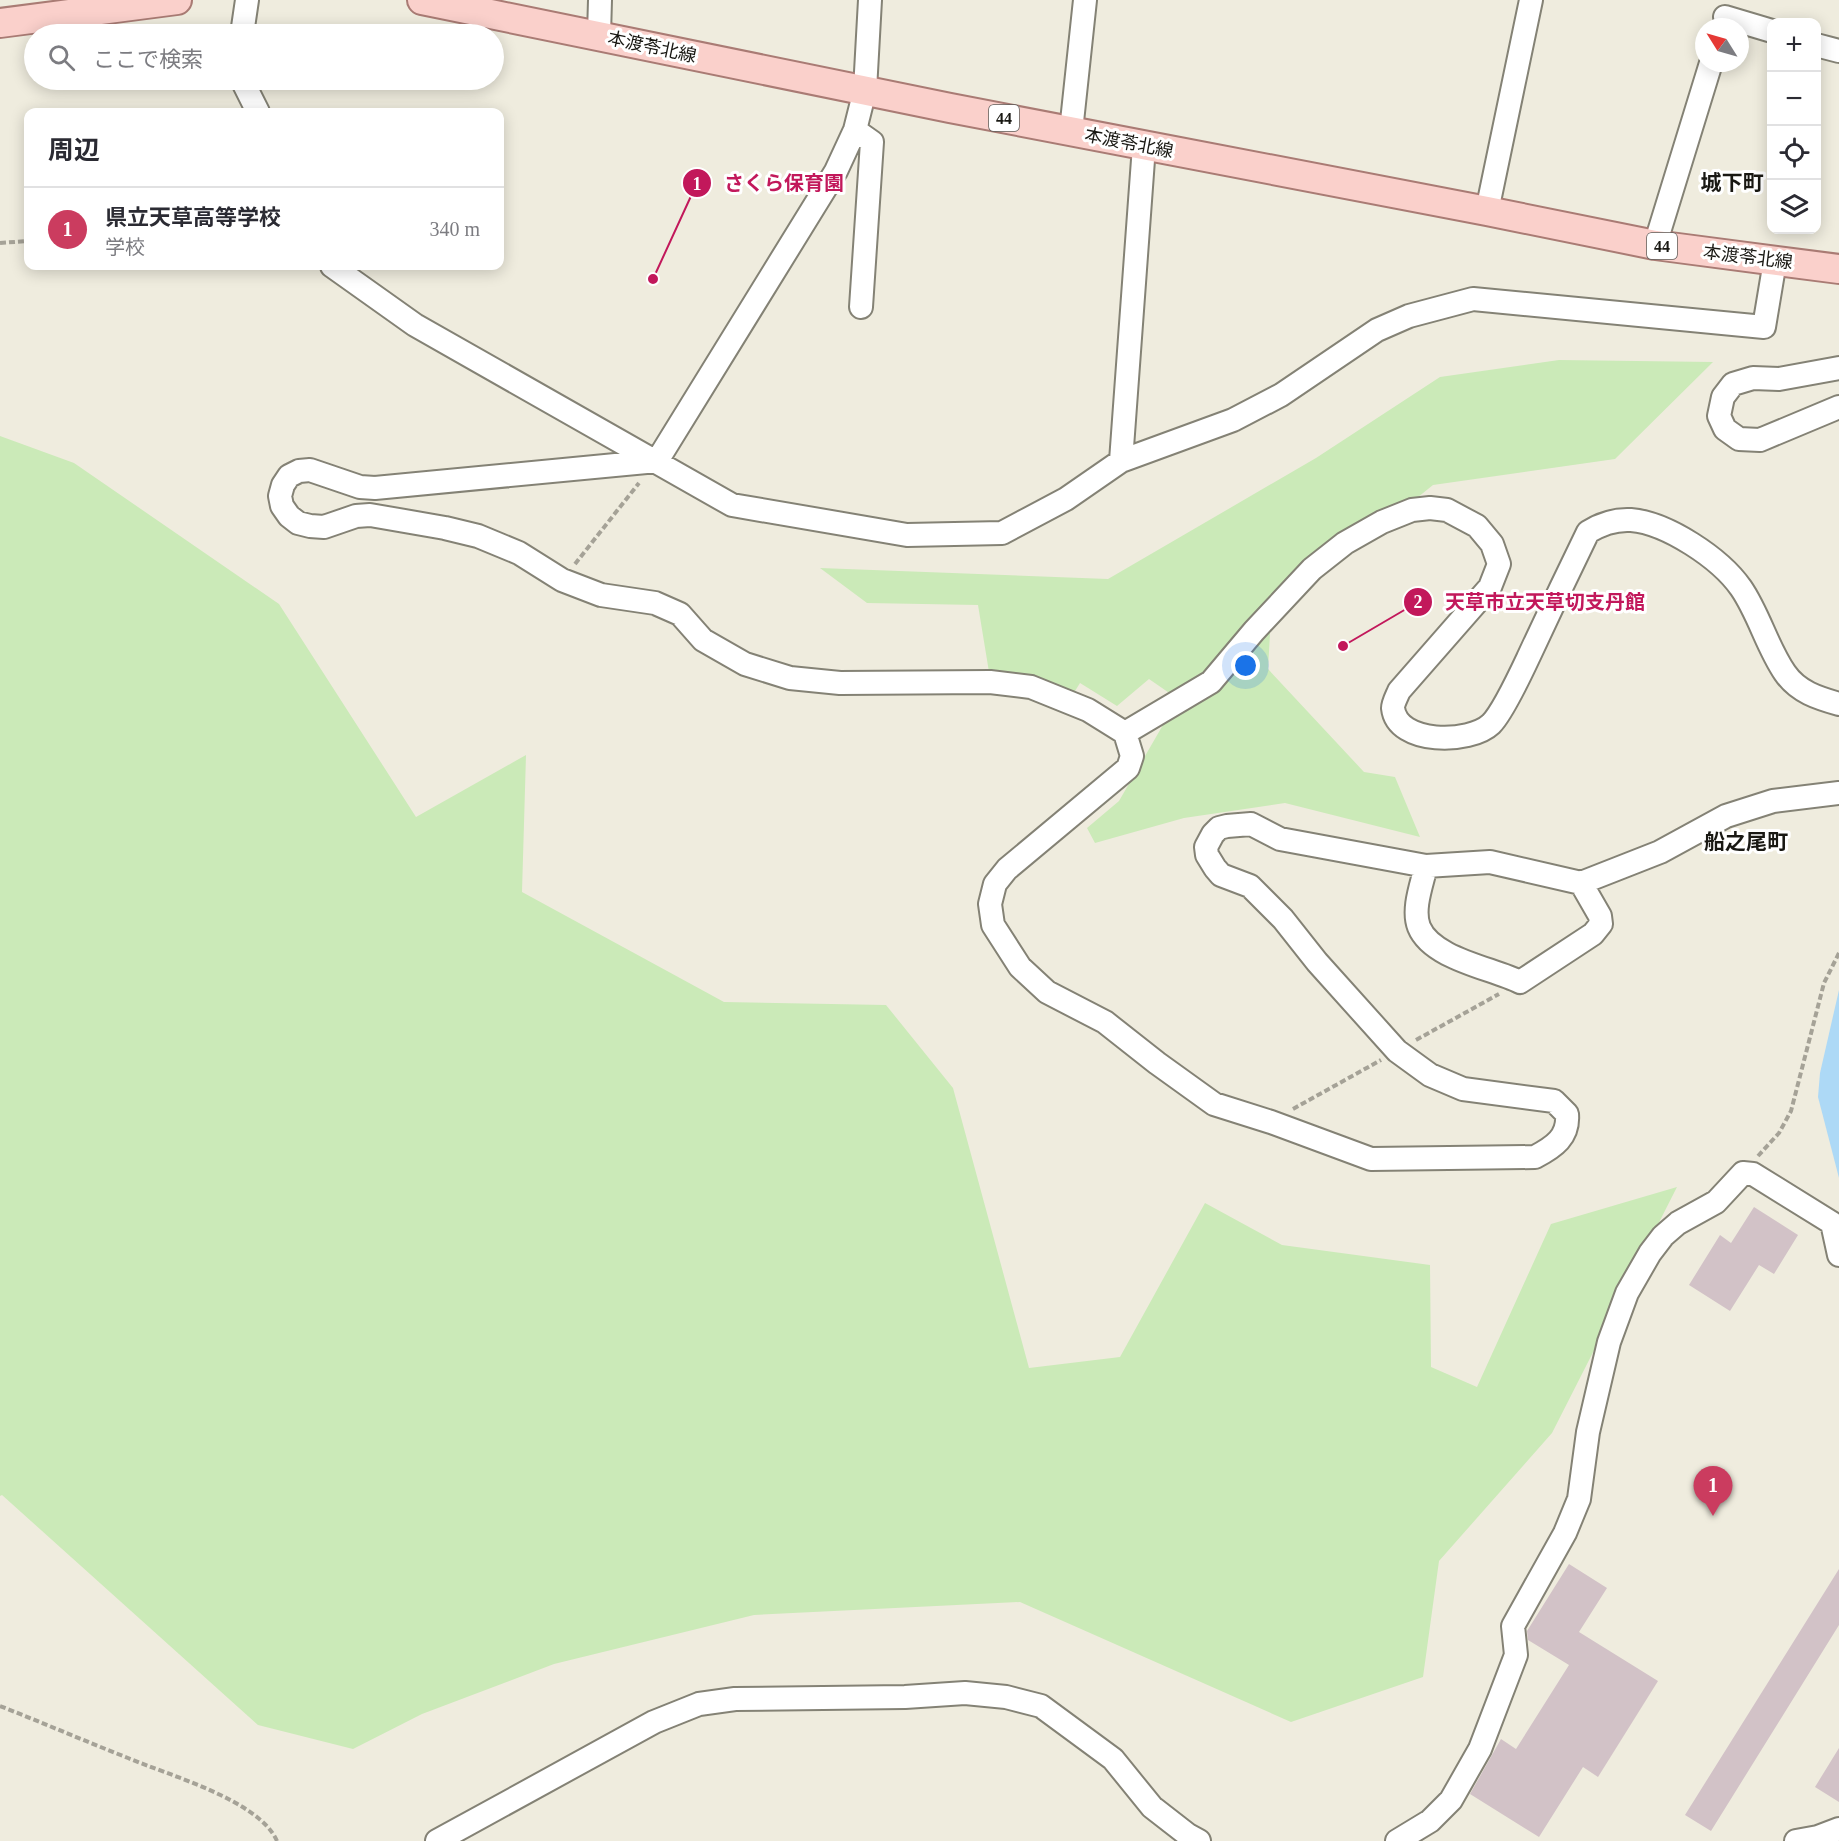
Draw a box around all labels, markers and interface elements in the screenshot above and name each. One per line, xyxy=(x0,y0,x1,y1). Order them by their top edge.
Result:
north arrow xyxy=(1695,18,1749,72)
map controls xyxy=(1767,18,1821,234)
button: + xyxy=(1767,18,1821,72)
search box xyxy=(24,24,504,90)
street label: 本渡苓北線 xyxy=(606,28,698,66)
icon: search xyxy=(45,41,78,74)
text: ここで検索 xyxy=(93,47,203,72)
button: − xyxy=(1767,72,1821,126)
road number: 44 xyxy=(989,105,1019,131)
street label: 本渡苓北線 xyxy=(1083,125,1175,161)
button: locate xyxy=(1767,126,1821,180)
text: 周辺 xyxy=(48,136,100,165)
callout: さくら保育園 xyxy=(682,164,856,202)
district label: 城下町 xyxy=(1701,171,1764,195)
text: さくら保育園 xyxy=(724,172,844,194)
text: 1 xyxy=(693,174,702,194)
button: layers xyxy=(1767,180,1821,234)
text: 県立天草高等学校 xyxy=(105,205,281,230)
text: 1 xyxy=(63,218,73,240)
text: 340 m xyxy=(429,218,480,240)
road number: 44 xyxy=(1647,233,1677,259)
text: 学校 xyxy=(105,236,145,258)
street label: 本渡苓北線 xyxy=(1702,242,1794,272)
callout: 天草市立天草切支丹館 xyxy=(1403,583,1657,621)
text: 天草市立天草切支丹館 xyxy=(1445,591,1645,613)
text: 2 xyxy=(1414,592,1423,612)
your location xyxy=(1231,651,1260,680)
district label: 船之尾町 xyxy=(1704,830,1788,854)
pin: 1 xyxy=(1694,1466,1732,1516)

